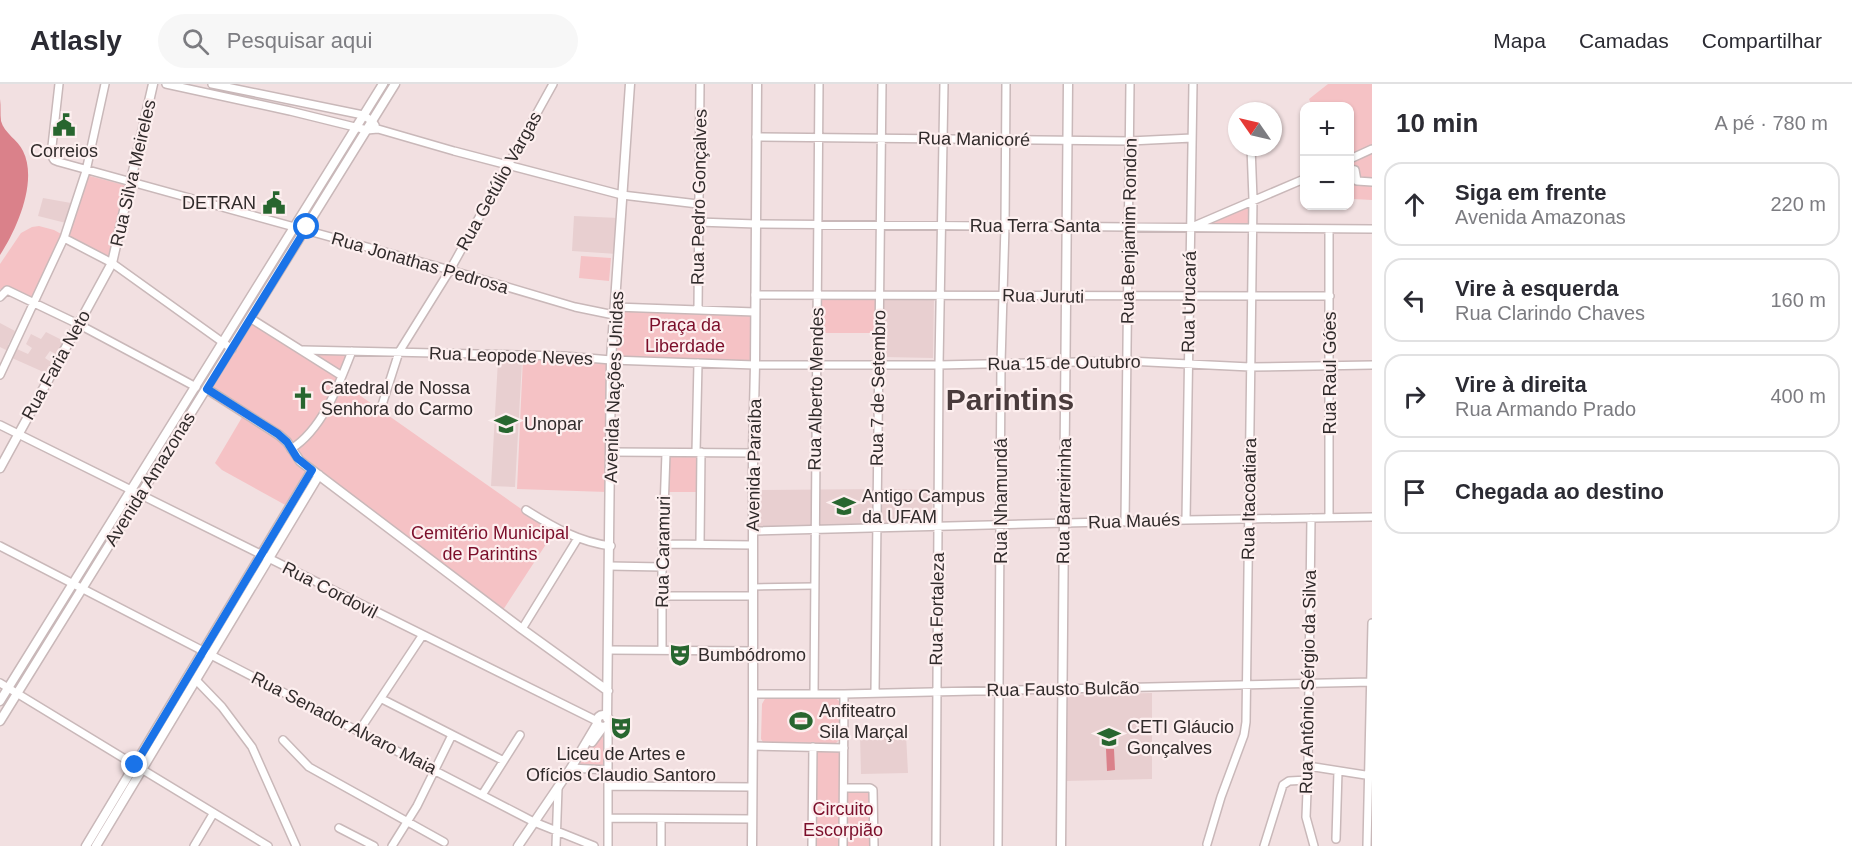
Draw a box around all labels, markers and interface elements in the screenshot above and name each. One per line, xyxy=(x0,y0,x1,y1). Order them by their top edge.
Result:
search box xyxy=(158,14,578,68)
text: Atlasly xyxy=(30,25,122,56)
icon: search xyxy=(179,25,212,58)
text: Pesquisar aqui xyxy=(227,28,372,53)
text: Mapa xyxy=(1493,29,1546,52)
text: Camadas xyxy=(1579,29,1669,52)
text: Compartilhar xyxy=(1702,29,1822,52)
street label: Rua Silva Meireles xyxy=(106,98,160,248)
north arrow xyxy=(1228,102,1282,156)
map controls xyxy=(1300,102,1354,210)
button: + xyxy=(1300,102,1354,156)
street label: Rua Getúlio Vargas xyxy=(452,108,546,254)
text: 10 min xyxy=(1396,108,1478,138)
street label: Rua Pedro Gonçalves xyxy=(687,109,711,285)
public building icon: Correios xyxy=(51,112,77,138)
text: A pé · 780 m xyxy=(1715,112,1828,134)
street label: Rua Manicoré xyxy=(918,128,1030,150)
street label: Rua Benjamim Rondon xyxy=(1117,138,1141,324)
place label: Correios xyxy=(30,141,98,161)
button: − xyxy=(1300,156,1354,210)
text: Siga em frente xyxy=(1455,180,1607,205)
icon: ahead xyxy=(1398,188,1431,221)
public building icon: DETRAN xyxy=(261,190,287,216)
place label: DETRAN xyxy=(182,193,256,213)
text: 220 m xyxy=(1770,193,1826,215)
text: Avenida Amazonas xyxy=(1455,206,1626,228)
route start xyxy=(293,213,319,239)
street label: Rua Terra Santa xyxy=(970,216,1101,236)
street label: Rua Jonathas Pedrosa xyxy=(329,228,512,298)
street label: Rua Urucará xyxy=(1178,250,1200,353)
text: Vire à esquerda xyxy=(1455,276,1618,301)
icon: left xyxy=(1398,284,1431,317)
street label: Rua Juruti xyxy=(1002,285,1084,307)
text: 160 m xyxy=(1770,289,1826,311)
street label: Avenida Nações Unidas xyxy=(601,291,627,483)
text: Rua Clarindo Chaves xyxy=(1455,302,1645,324)
street label: Rua Faria Neto xyxy=(18,307,94,423)
street label: Rua Alberto Mendes xyxy=(805,307,827,471)
street label: Rua 7 de Setembro xyxy=(867,310,889,466)
street label: Rua Raul Góes xyxy=(1320,311,1340,435)
park label: Praça da Liberdade xyxy=(645,315,725,356)
street label: Rua Leopode Neves xyxy=(429,343,593,369)
street label: Rua 15 de Outubro xyxy=(987,352,1141,374)
text: Vire à direita xyxy=(1455,372,1587,397)
place label: Catedral de Nossa Senhora do Carmo xyxy=(321,378,473,419)
icon: right xyxy=(1398,380,1431,413)
district label: Parintins xyxy=(946,383,1074,416)
church icon: Catedral de Nossa Senhora do Carmo xyxy=(290,385,316,411)
text: 400 m xyxy=(1770,385,1826,407)
street label: Avenida Paraíba xyxy=(743,397,765,532)
text: Rua Armando Prado xyxy=(1455,398,1636,420)
street label: Avenida Amazonas xyxy=(101,408,199,550)
school or university icon: Unopar xyxy=(493,411,519,437)
place label: Unopar xyxy=(524,414,583,434)
street label: Rua Nhamundá xyxy=(991,437,1011,564)
street label: Rua Barreirinha xyxy=(1053,437,1075,564)
street label: Rua Itacoatiara xyxy=(1238,437,1260,560)
icon: arrive xyxy=(1398,476,1431,509)
text: Chegada ao destino xyxy=(1455,479,1664,504)
place label: Antigo Campus da UFAM xyxy=(862,486,985,527)
school or university icon: Antigo Campus da UFAM xyxy=(831,493,857,519)
street label: Rua Caramuri xyxy=(652,496,674,608)
street label: Rua Maués xyxy=(1088,509,1180,533)
park label: Cemitério Municipal de Parintins xyxy=(411,523,569,564)
street label: Rua Fortaleza xyxy=(926,551,948,666)
street label: Rua Cordovil xyxy=(279,557,381,623)
street label: Rua Antônio Sérgio da Silva xyxy=(1296,569,1320,794)
theatre icon: Bumbódromo xyxy=(667,642,693,668)
place label: Bumbódromo xyxy=(698,645,806,665)
street label: Rua Senador Alvaro Maia xyxy=(248,668,441,779)
street label: Rua Fausto Bulcão xyxy=(986,678,1140,700)
place label: Anfiteatro Sila Marçal xyxy=(819,701,908,742)
sports icon: Anfiteatro Sila Marçal xyxy=(788,708,814,734)
theatre icon: Liceu de Artes e Ofícios Claudio Santoro xyxy=(608,715,634,741)
place label: CETI Gláucio Gonçalves xyxy=(1127,717,1234,758)
school or university icon: CETI Gláucio Gonçalves xyxy=(1096,724,1122,750)
place label: Liceu de Artes e Ofícios Claudio Santoro xyxy=(526,744,716,785)
route end xyxy=(121,751,147,777)
park label: Circuito Escorpião xyxy=(803,799,883,840)

